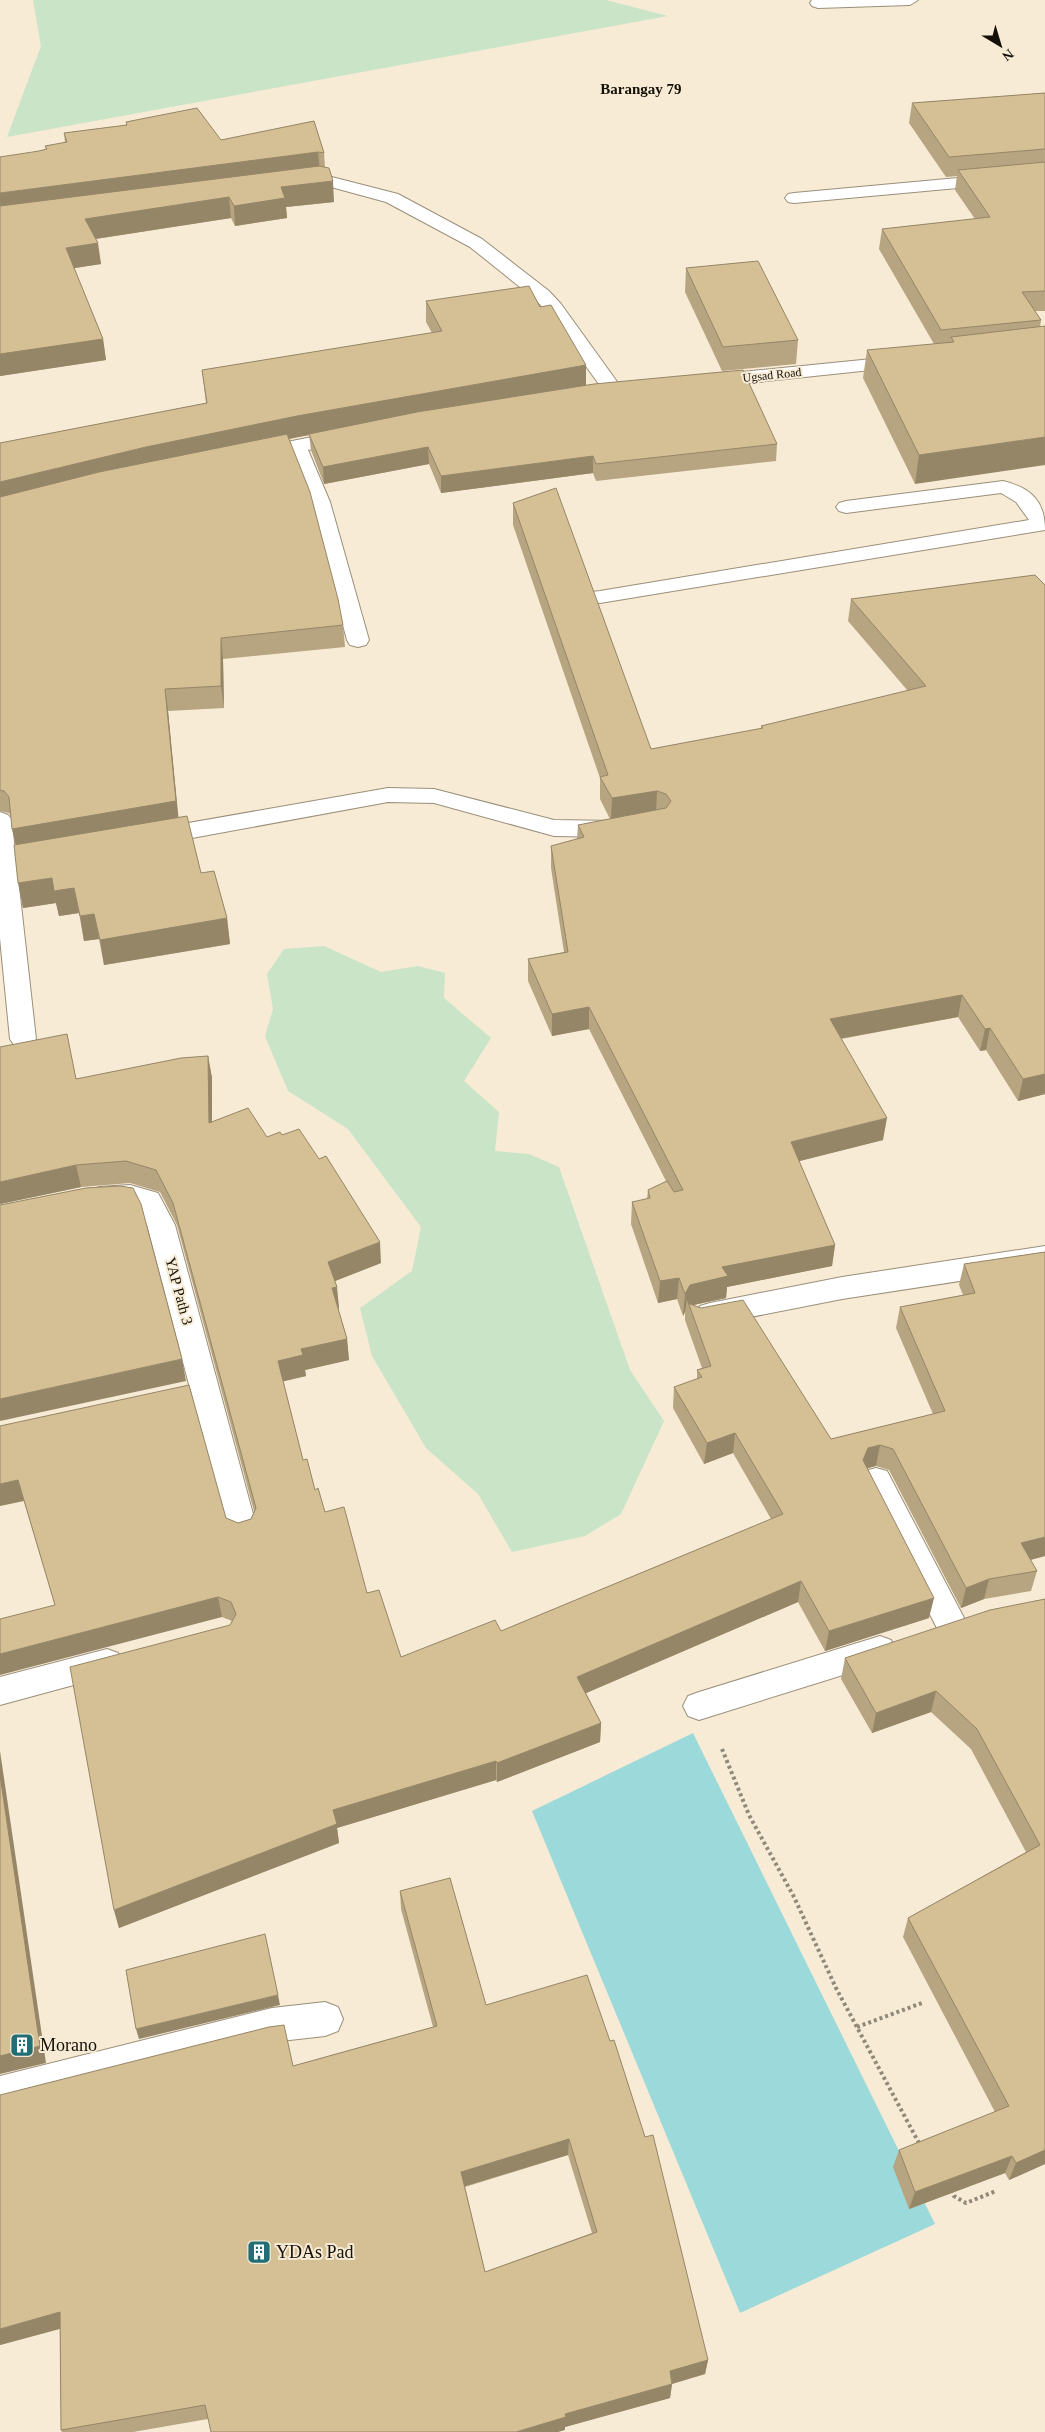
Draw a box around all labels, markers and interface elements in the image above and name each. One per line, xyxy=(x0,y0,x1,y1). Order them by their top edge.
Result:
north arrow xyxy=(975,20,1025,70)
text: N xyxy=(999,46,1016,64)
district label: Barangay 79 xyxy=(600,81,682,97)
street label: Ugsad Road xyxy=(742,365,802,385)
street label: YAP Path 3 xyxy=(162,1255,196,1327)
building icon: Morano xyxy=(9,2032,35,2058)
place label: Morano xyxy=(40,2035,97,2055)
building icon: YDAs Pad xyxy=(246,2239,272,2265)
place label: YDAs Pad xyxy=(276,2242,354,2262)

